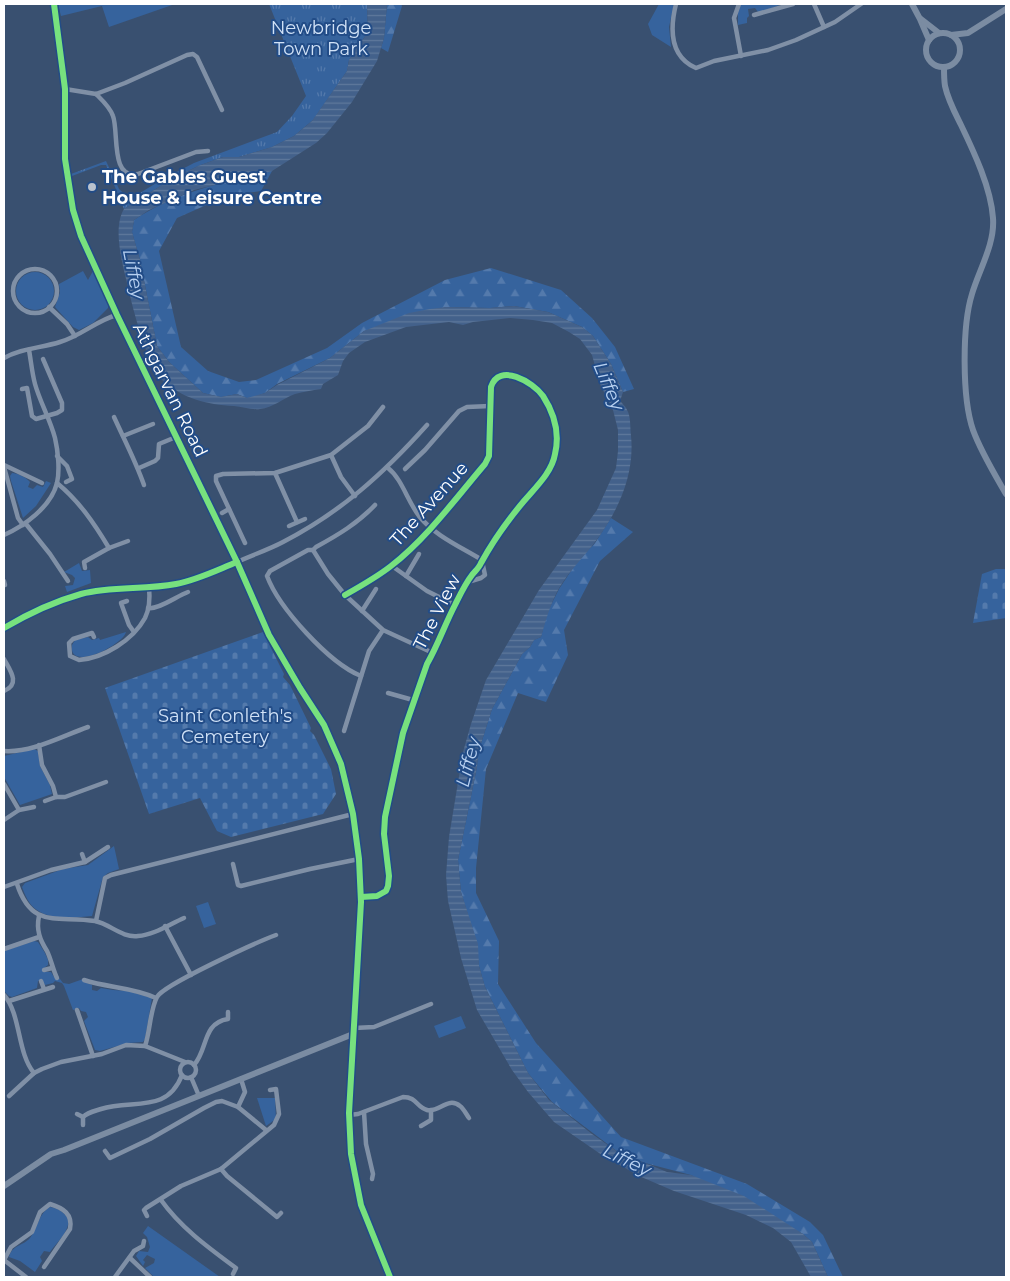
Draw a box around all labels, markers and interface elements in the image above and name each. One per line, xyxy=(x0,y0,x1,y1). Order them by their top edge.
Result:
park label: Newbridge Town Park xyxy=(271,17,371,60)
place label: The Gables Guest House & Leisure Centre xyxy=(102,166,322,209)
marker: The Gables Guest House & Leisure Centre xyxy=(86,181,98,193)
water label: Liffey xyxy=(118,247,150,303)
street label: Athgarvan Road xyxy=(128,319,212,461)
water label: Liffey xyxy=(589,358,630,415)
street label: The Avenue xyxy=(385,457,473,551)
street label: The View xyxy=(409,570,465,653)
park label: Saint Conleth's Cemetery xyxy=(158,705,292,748)
water label: Liffey xyxy=(451,733,486,789)
water label: Liffey xyxy=(599,1139,656,1182)

